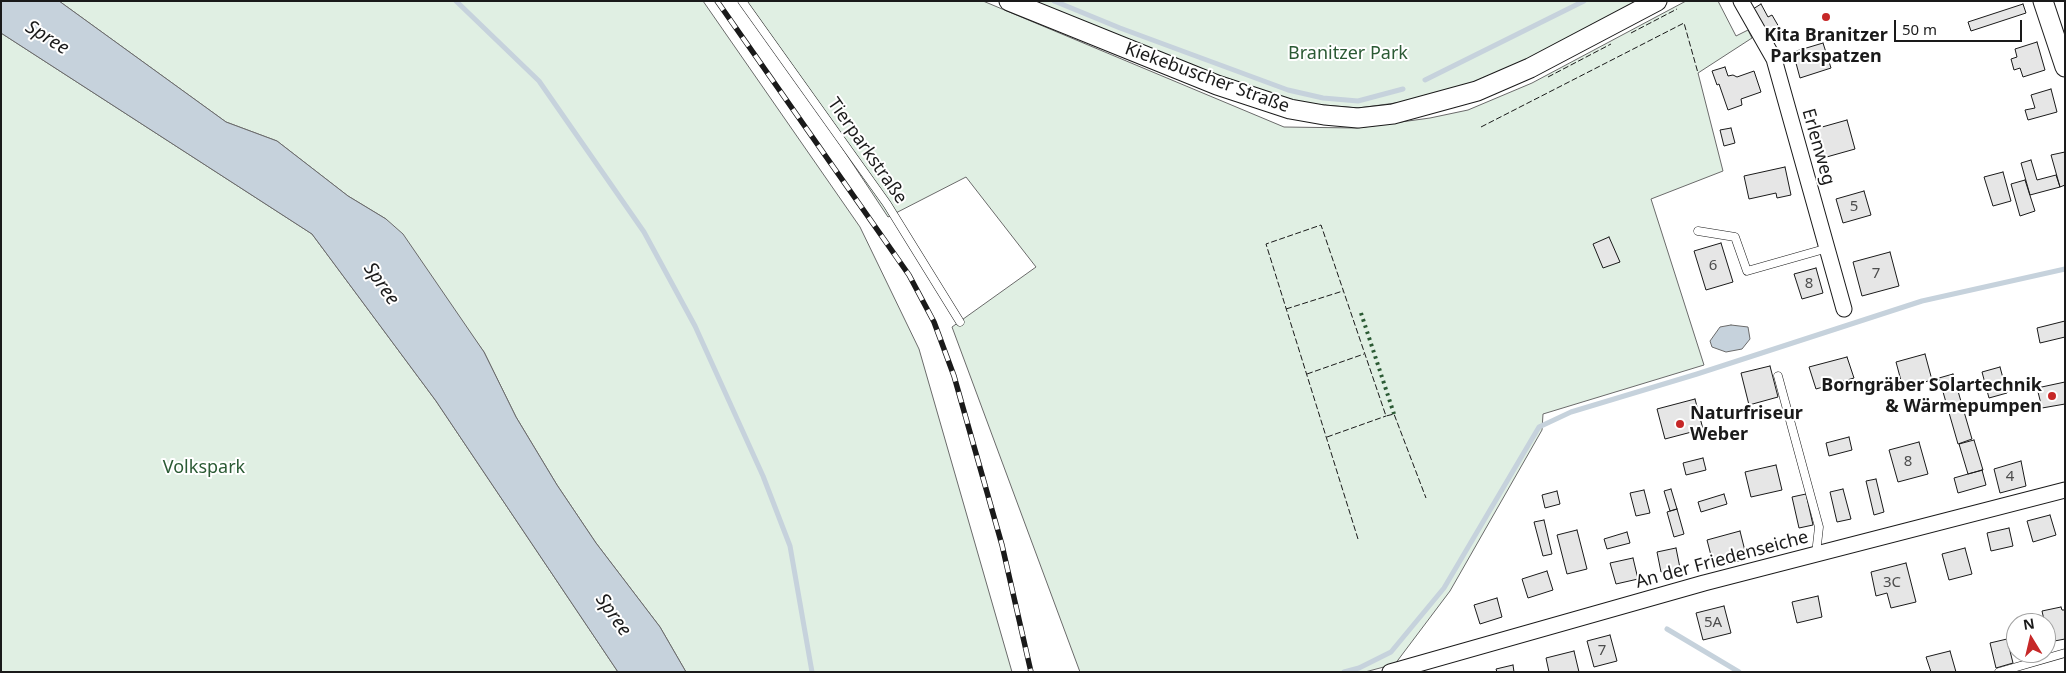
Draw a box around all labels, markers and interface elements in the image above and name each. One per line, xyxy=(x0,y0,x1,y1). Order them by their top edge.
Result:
scale bar xyxy=(1896,10,2024,42)
marker: Kita Branitzer Parkspatzen xyxy=(1820,11,1832,23)
water label: Spree xyxy=(21,16,73,60)
text: 50 m xyxy=(1902,19,1937,39)
place label: Kita Branitzer Parkspatzen xyxy=(1764,25,1888,68)
street label: Kiekebuscher Straße xyxy=(1122,38,1292,118)
park label: Branitzer Park xyxy=(1288,43,1408,65)
street label: Tierparkstraße xyxy=(823,94,911,208)
street label: Erlenweg xyxy=(1797,106,1839,188)
house number: 5 xyxy=(1850,198,1858,216)
house number: 6 xyxy=(1709,257,1717,275)
water label: Spree xyxy=(358,258,404,310)
house number: 7 xyxy=(1872,265,1880,283)
house number: 8 xyxy=(1805,275,1813,293)
place label: Borngräber Solartechnik & Wärmepumpen xyxy=(1821,375,2042,418)
marker: Borngräber Solartechnik & Wärmepumpen xyxy=(2046,390,2058,402)
place label: Naturfriseur Weber xyxy=(1690,403,1803,446)
marker: Naturfriseur Weber xyxy=(1674,418,1686,430)
house number: 8 xyxy=(1904,453,1912,471)
park label: Volkspark xyxy=(163,457,245,479)
house number: 4 xyxy=(2006,468,2014,486)
street label: An der Friedenseiche xyxy=(1633,527,1811,593)
house number: 3C xyxy=(1883,574,1901,592)
water label: Spree xyxy=(590,589,636,641)
north arrow xyxy=(2006,613,2056,663)
text: N xyxy=(2022,613,2036,634)
house number: 5A xyxy=(1704,614,1722,632)
house number: 7 xyxy=(1598,642,1606,660)

